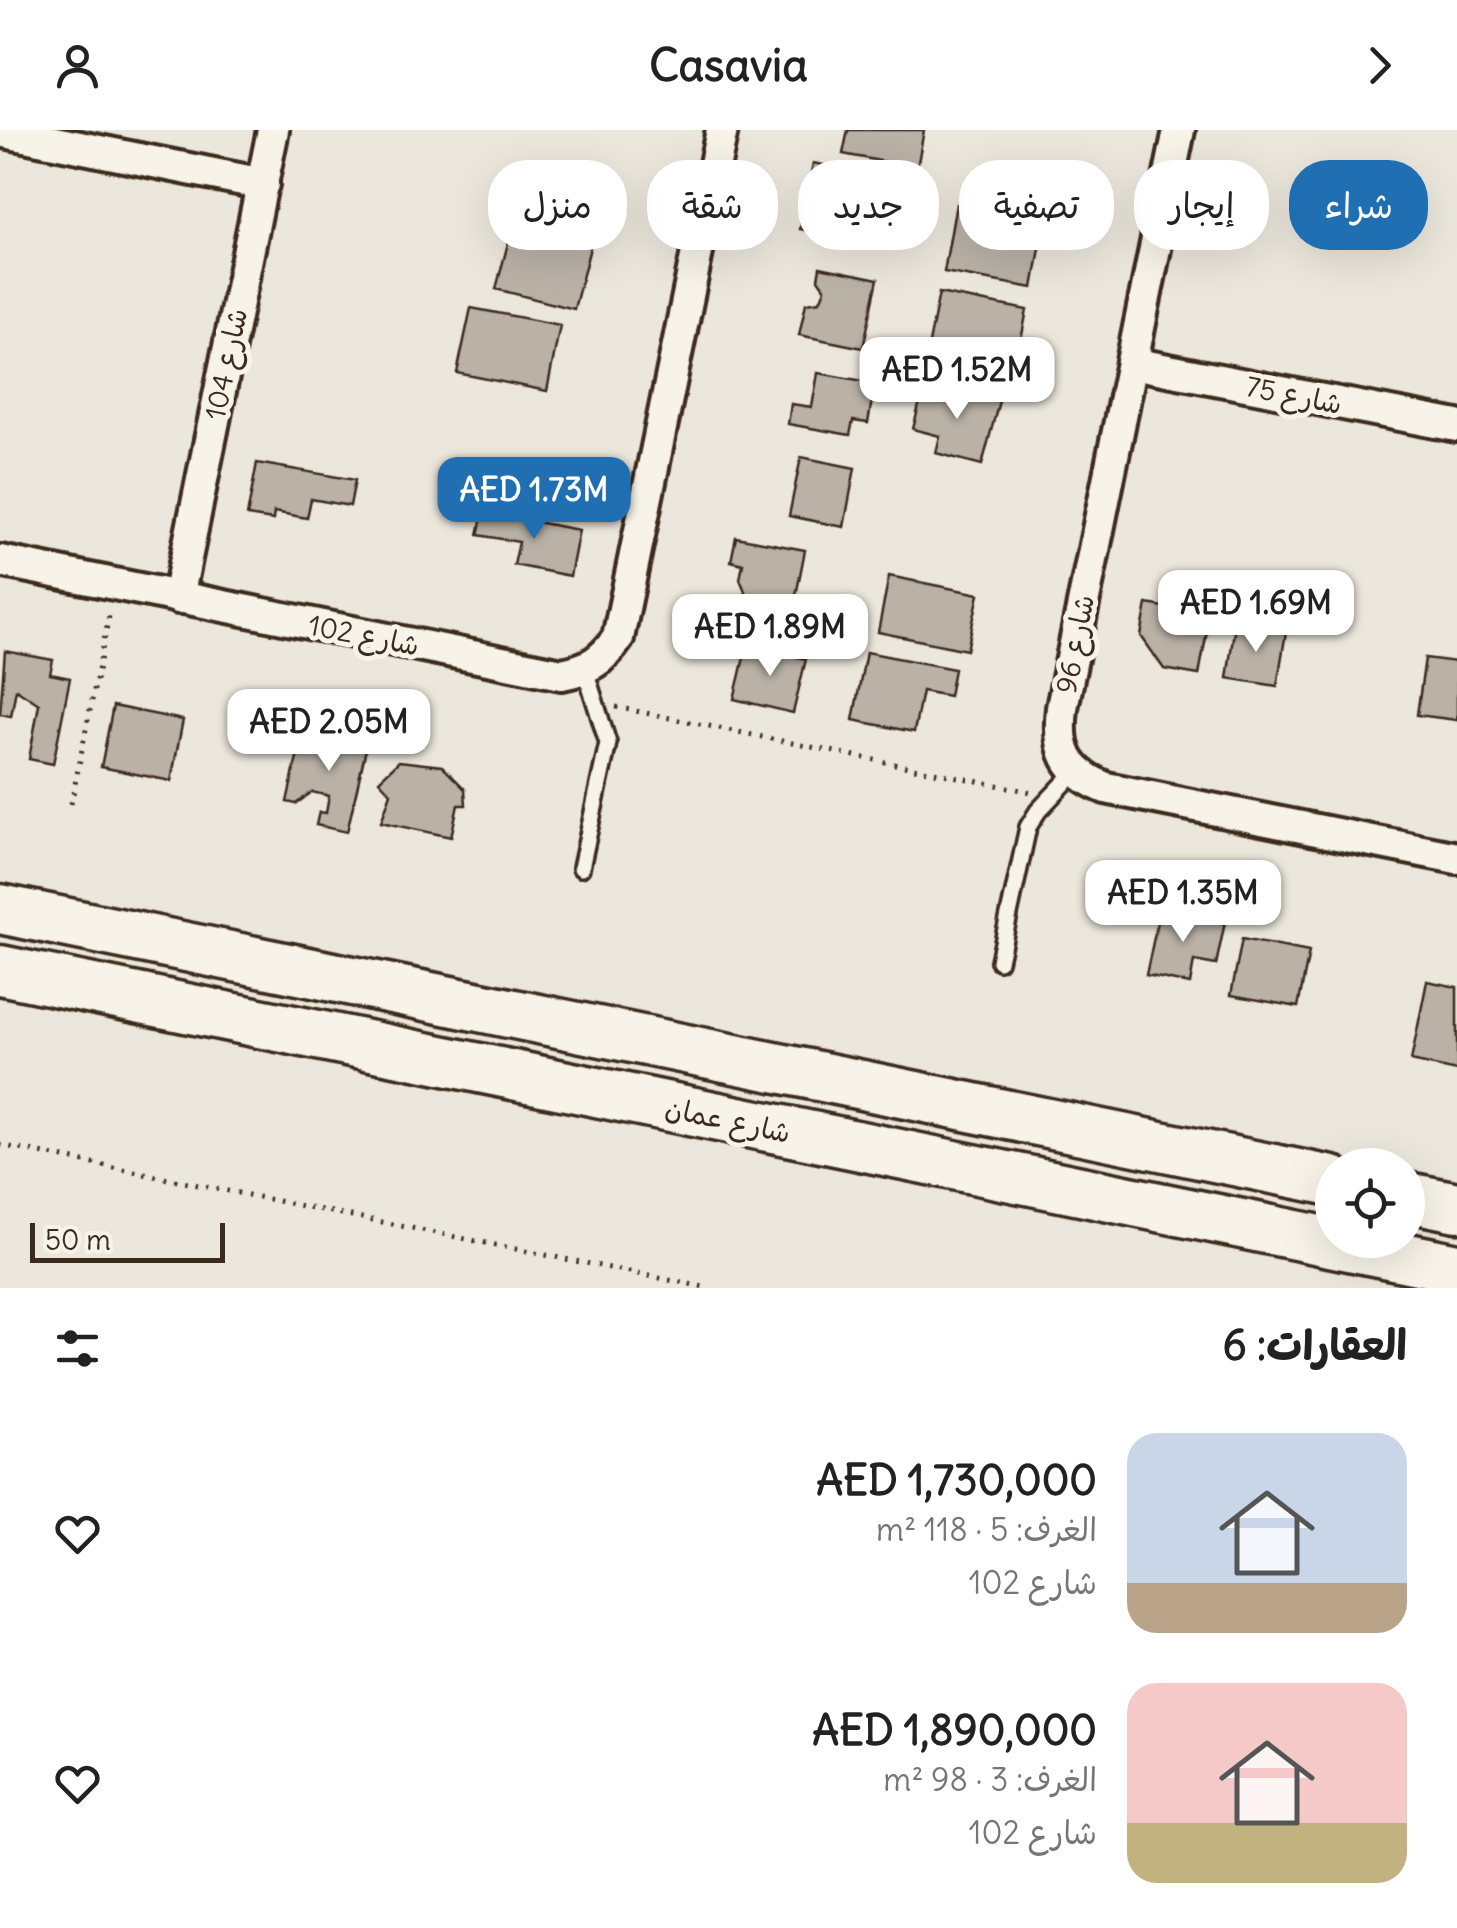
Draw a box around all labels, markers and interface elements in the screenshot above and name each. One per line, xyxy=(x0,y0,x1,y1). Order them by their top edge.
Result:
text: Casavia xyxy=(649,37,808,93)
icon: person xyxy=(50,38,105,93)
icon: forward xyxy=(1352,38,1407,93)
chip: منزل xyxy=(488,160,627,250)
chip: شقة xyxy=(647,160,778,250)
chip: جديد xyxy=(798,160,939,250)
chip: تصفية xyxy=(959,160,1114,250)
chip: إيجار xyxy=(1134,160,1269,250)
chip: شراء xyxy=(1289,160,1428,250)
street label: شارع 104 xyxy=(197,305,257,423)
pin: AED 1.52M xyxy=(843,337,1071,422)
text: AED 1.52M xyxy=(882,349,1032,390)
street label: شارع 75 xyxy=(1243,368,1345,424)
pin: AED 1.73M xyxy=(420,457,648,542)
text: AED 1.73M xyxy=(460,469,608,510)
pin: AED 1.69M xyxy=(1142,570,1370,655)
text: AED 1.69M xyxy=(1180,582,1332,623)
street label: شارع 96 xyxy=(1048,592,1104,697)
pin: AED 1.89M xyxy=(656,594,884,679)
text: AED 1.89M xyxy=(694,606,846,647)
street label: شارع 102 xyxy=(305,607,422,665)
pin: AED 2.05M xyxy=(215,689,443,774)
text: AED 2.05M xyxy=(249,701,409,742)
pin: AED 1.35M xyxy=(1069,860,1297,945)
text: AED 1.35M xyxy=(1107,872,1259,913)
street label: شارع عمان xyxy=(662,1089,794,1153)
map controls xyxy=(1315,1148,1425,1258)
button: locate xyxy=(1315,1148,1425,1258)
scale bar xyxy=(30,1218,225,1262)
text: 50 m xyxy=(45,1222,111,1258)
text: العقارات: 6 xyxy=(1223,1319,1407,1371)
icon: filters xyxy=(50,1321,105,1376)
text: AED 1,730,000 xyxy=(816,1454,1097,1506)
icon: home xyxy=(1207,1473,1327,1593)
icon: heart xyxy=(50,1506,105,1561)
text: الغرف: 5 · 118 m² xyxy=(876,1509,1097,1550)
text: شارع 102 xyxy=(969,1562,1097,1603)
text: AED 1,890,000 xyxy=(812,1704,1097,1756)
icon: home xyxy=(1207,1723,1327,1843)
icon: heart xyxy=(50,1756,105,1811)
text: الغرف: 3 · 98 m² xyxy=(883,1759,1097,1800)
text: شارع 102 xyxy=(969,1812,1097,1853)

